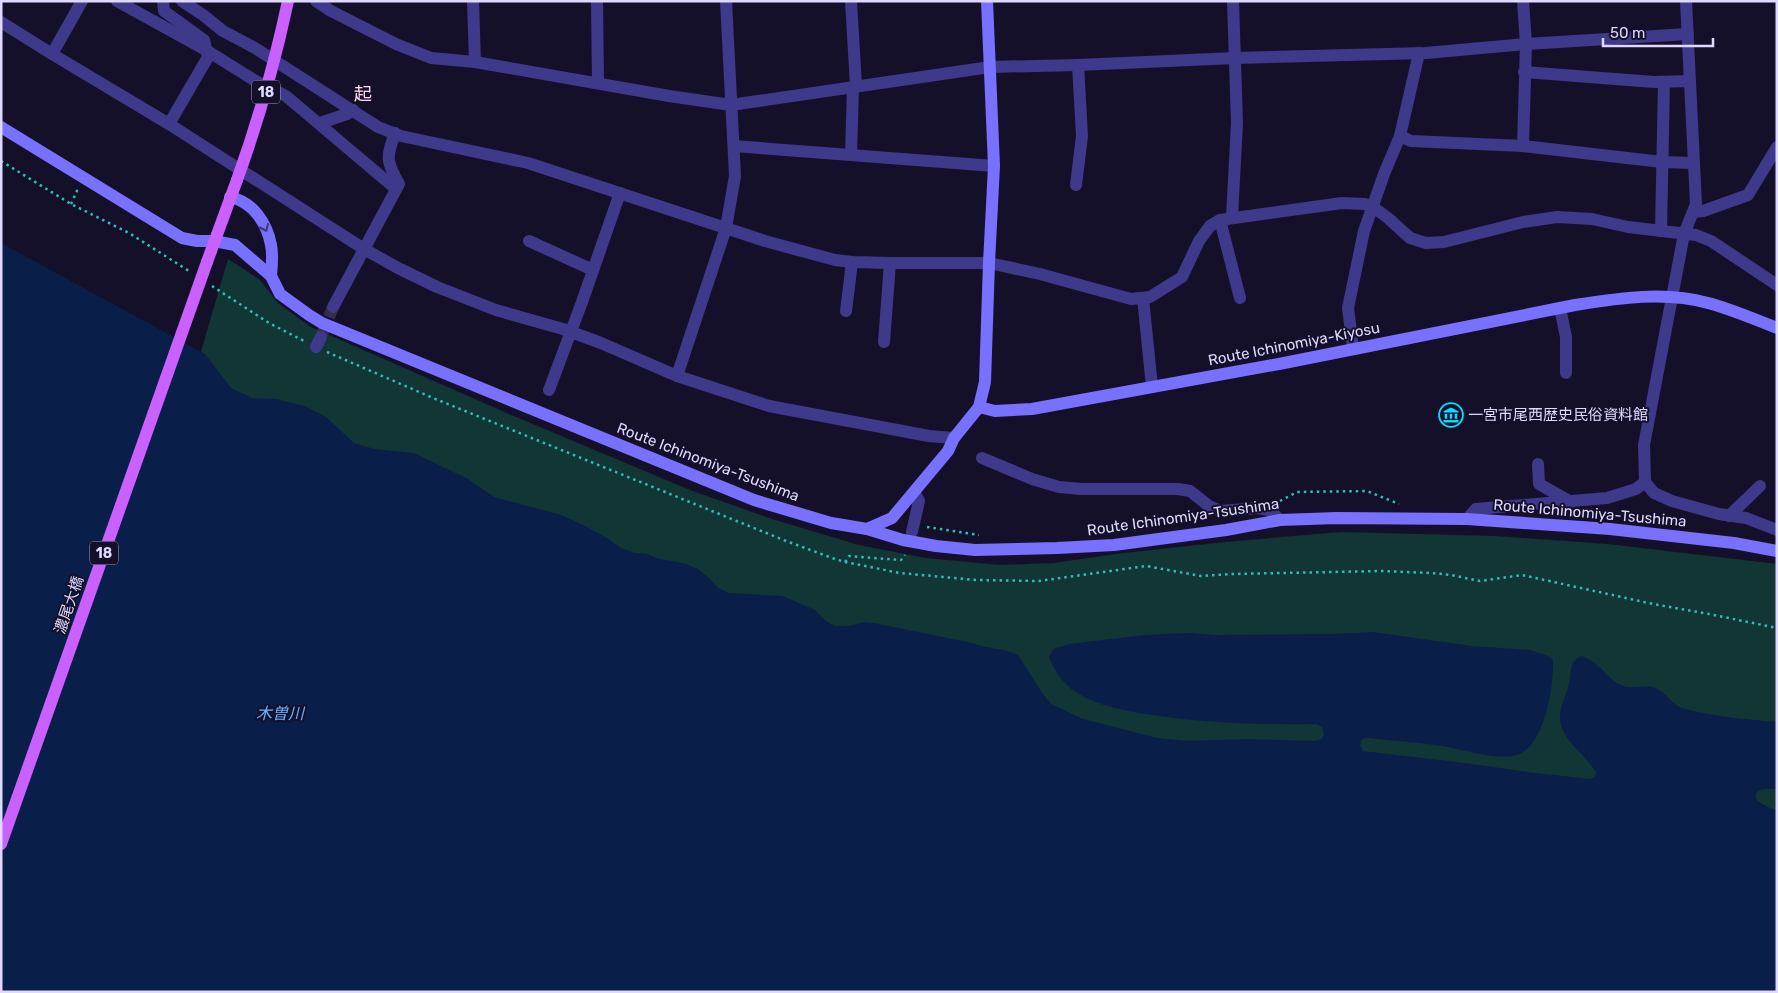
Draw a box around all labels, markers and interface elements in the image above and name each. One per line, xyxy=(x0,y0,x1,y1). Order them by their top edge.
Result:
scale bar xyxy=(1603,15,1713,47)
text: 50 m xyxy=(1610,24,1645,42)
road number: 18 xyxy=(252,80,280,104)
district label: 起 xyxy=(354,83,372,105)
one-way arrow xyxy=(259,223,270,232)
street label: Route Ichinomiya-Kiyosu xyxy=(1207,319,1381,369)
museum icon: 一宮市尾西歴史民俗資料館 xyxy=(1438,402,1464,428)
place label: 一宮市尾西歴史民俗資料館 xyxy=(1468,406,1648,424)
street label: Route Ichinomiya-Tsushima xyxy=(614,419,802,505)
street label: Route Ichinomiya-Tsushima xyxy=(1086,495,1280,539)
street label: Route Ichinomiya-Tsushima xyxy=(1493,496,1687,530)
road number: 18 xyxy=(90,542,118,564)
street label: 濃尾大橋 xyxy=(51,574,87,636)
water label: 木曽川 xyxy=(256,704,306,723)

